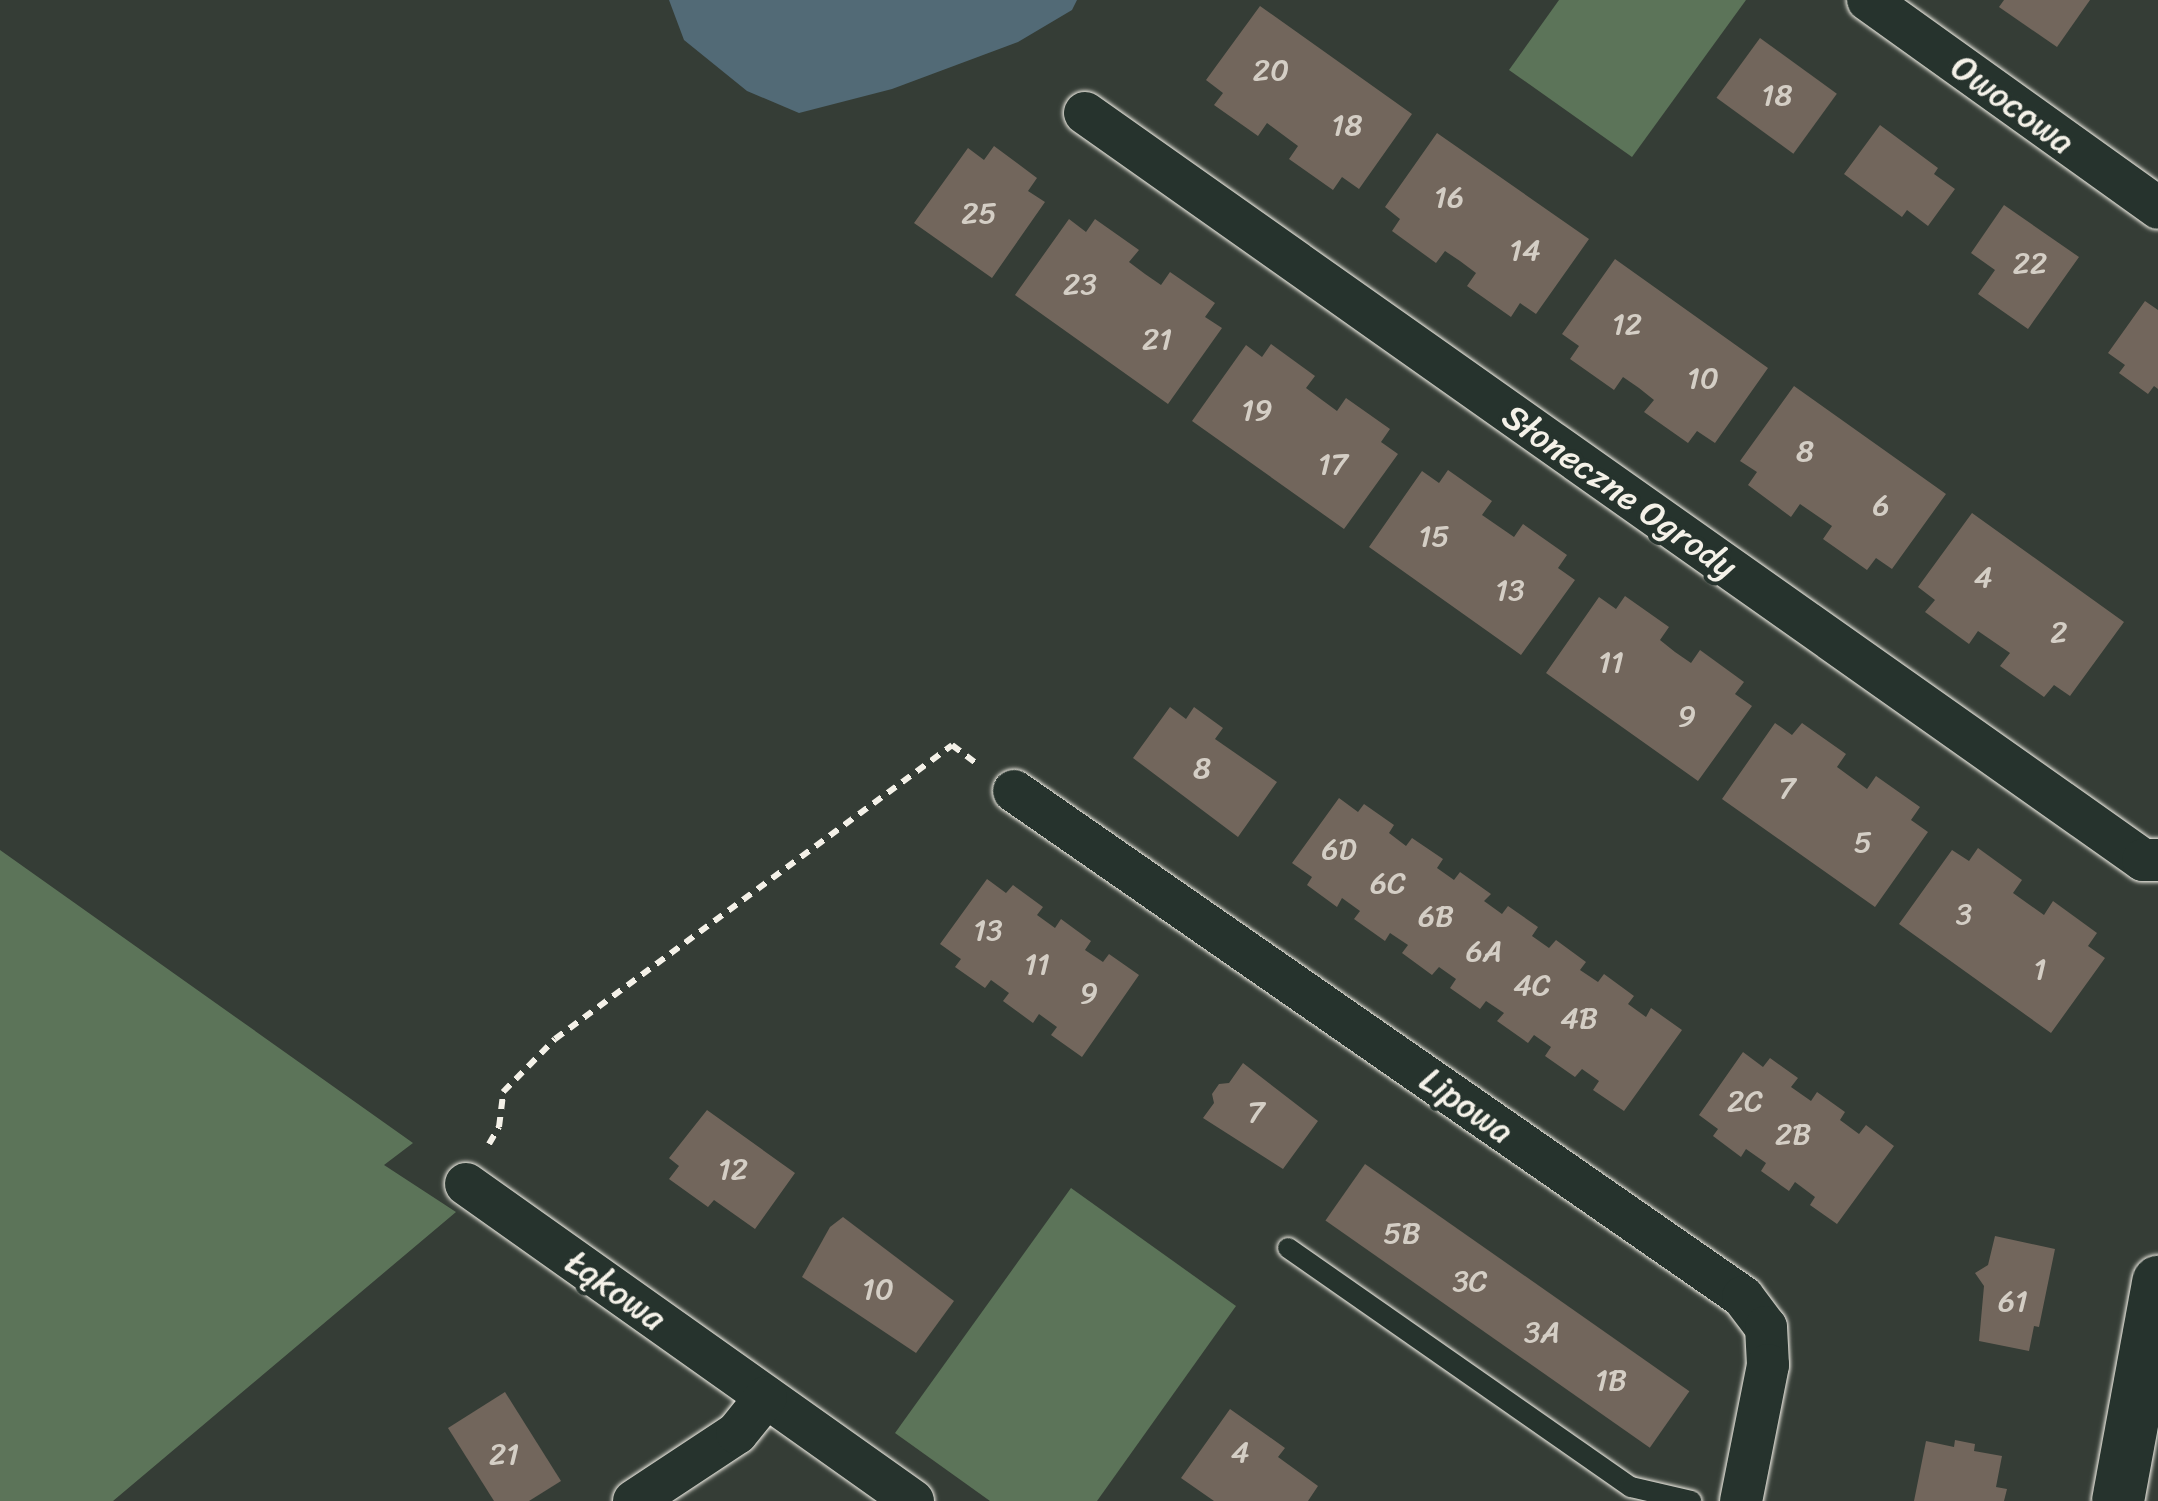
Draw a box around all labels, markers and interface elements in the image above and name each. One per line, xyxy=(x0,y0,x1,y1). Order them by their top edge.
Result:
street label: Owocowa xyxy=(1943,45,2083,163)
house number: 20 xyxy=(1253,52,1289,88)
house number: 18 xyxy=(1762,77,1792,113)
house number: 18 xyxy=(1332,107,1362,143)
house number: 16 xyxy=(1434,179,1464,215)
house number: 25 xyxy=(961,195,997,231)
house number: 14 xyxy=(1509,232,1541,268)
house number: 22 xyxy=(2013,245,2047,281)
house number: 23 xyxy=(1063,266,1097,302)
house number: 12 xyxy=(1612,306,1642,342)
house number: 21 xyxy=(1142,321,1172,357)
house number: 10 xyxy=(1687,360,1719,396)
house number: 19 xyxy=(1241,392,1273,428)
street label: Słoneczne Ogrody xyxy=(1495,395,1745,587)
house number: 8 xyxy=(1796,433,1814,469)
house number: 17 xyxy=(1318,446,1348,482)
house number: 6 xyxy=(1872,487,1890,523)
house number: 15 xyxy=(1418,518,1450,554)
house number: 4 xyxy=(1974,559,1992,595)
house number: 13 xyxy=(1495,572,1525,608)
house number: 2 xyxy=(2050,614,2068,650)
house number: 11 xyxy=(1598,644,1624,680)
house number: 9 xyxy=(1678,698,1696,734)
house number: 8 xyxy=(1193,750,1211,786)
house number: 7 xyxy=(1778,770,1796,806)
house number: 5 xyxy=(1854,824,1872,860)
house number: 6D xyxy=(1322,831,1356,867)
house number: 6C xyxy=(1370,865,1406,901)
house number: 3 xyxy=(1956,896,1972,932)
house number: 6B xyxy=(1418,898,1454,934)
house number: 13 xyxy=(973,912,1003,948)
house number: 6A xyxy=(1466,933,1502,969)
house number: 11 xyxy=(1024,946,1050,982)
house number: 1 xyxy=(2034,951,2046,987)
house number: 4C xyxy=(1513,967,1551,1003)
house number: 9 xyxy=(1080,975,1098,1011)
house number: 4B xyxy=(1560,1000,1598,1036)
street label: Lipowa xyxy=(1412,1058,1522,1152)
house number: 2C xyxy=(1727,1083,1763,1119)
house number: 7 xyxy=(1247,1094,1265,1130)
house number: 2B xyxy=(1775,1116,1811,1152)
house number: 12 xyxy=(718,1151,748,1187)
house number: 5B xyxy=(1383,1215,1421,1251)
street label: Łąkowa xyxy=(558,1241,674,1339)
house number: 3C xyxy=(1452,1263,1488,1299)
house number: 10 xyxy=(862,1271,894,1307)
house number: 61 xyxy=(1998,1283,2028,1319)
house number: 3A xyxy=(1524,1314,1560,1350)
house number: 1B xyxy=(1595,1362,1627,1398)
house number: 4 xyxy=(1231,1434,1249,1470)
house number: 21 xyxy=(489,1436,519,1472)

